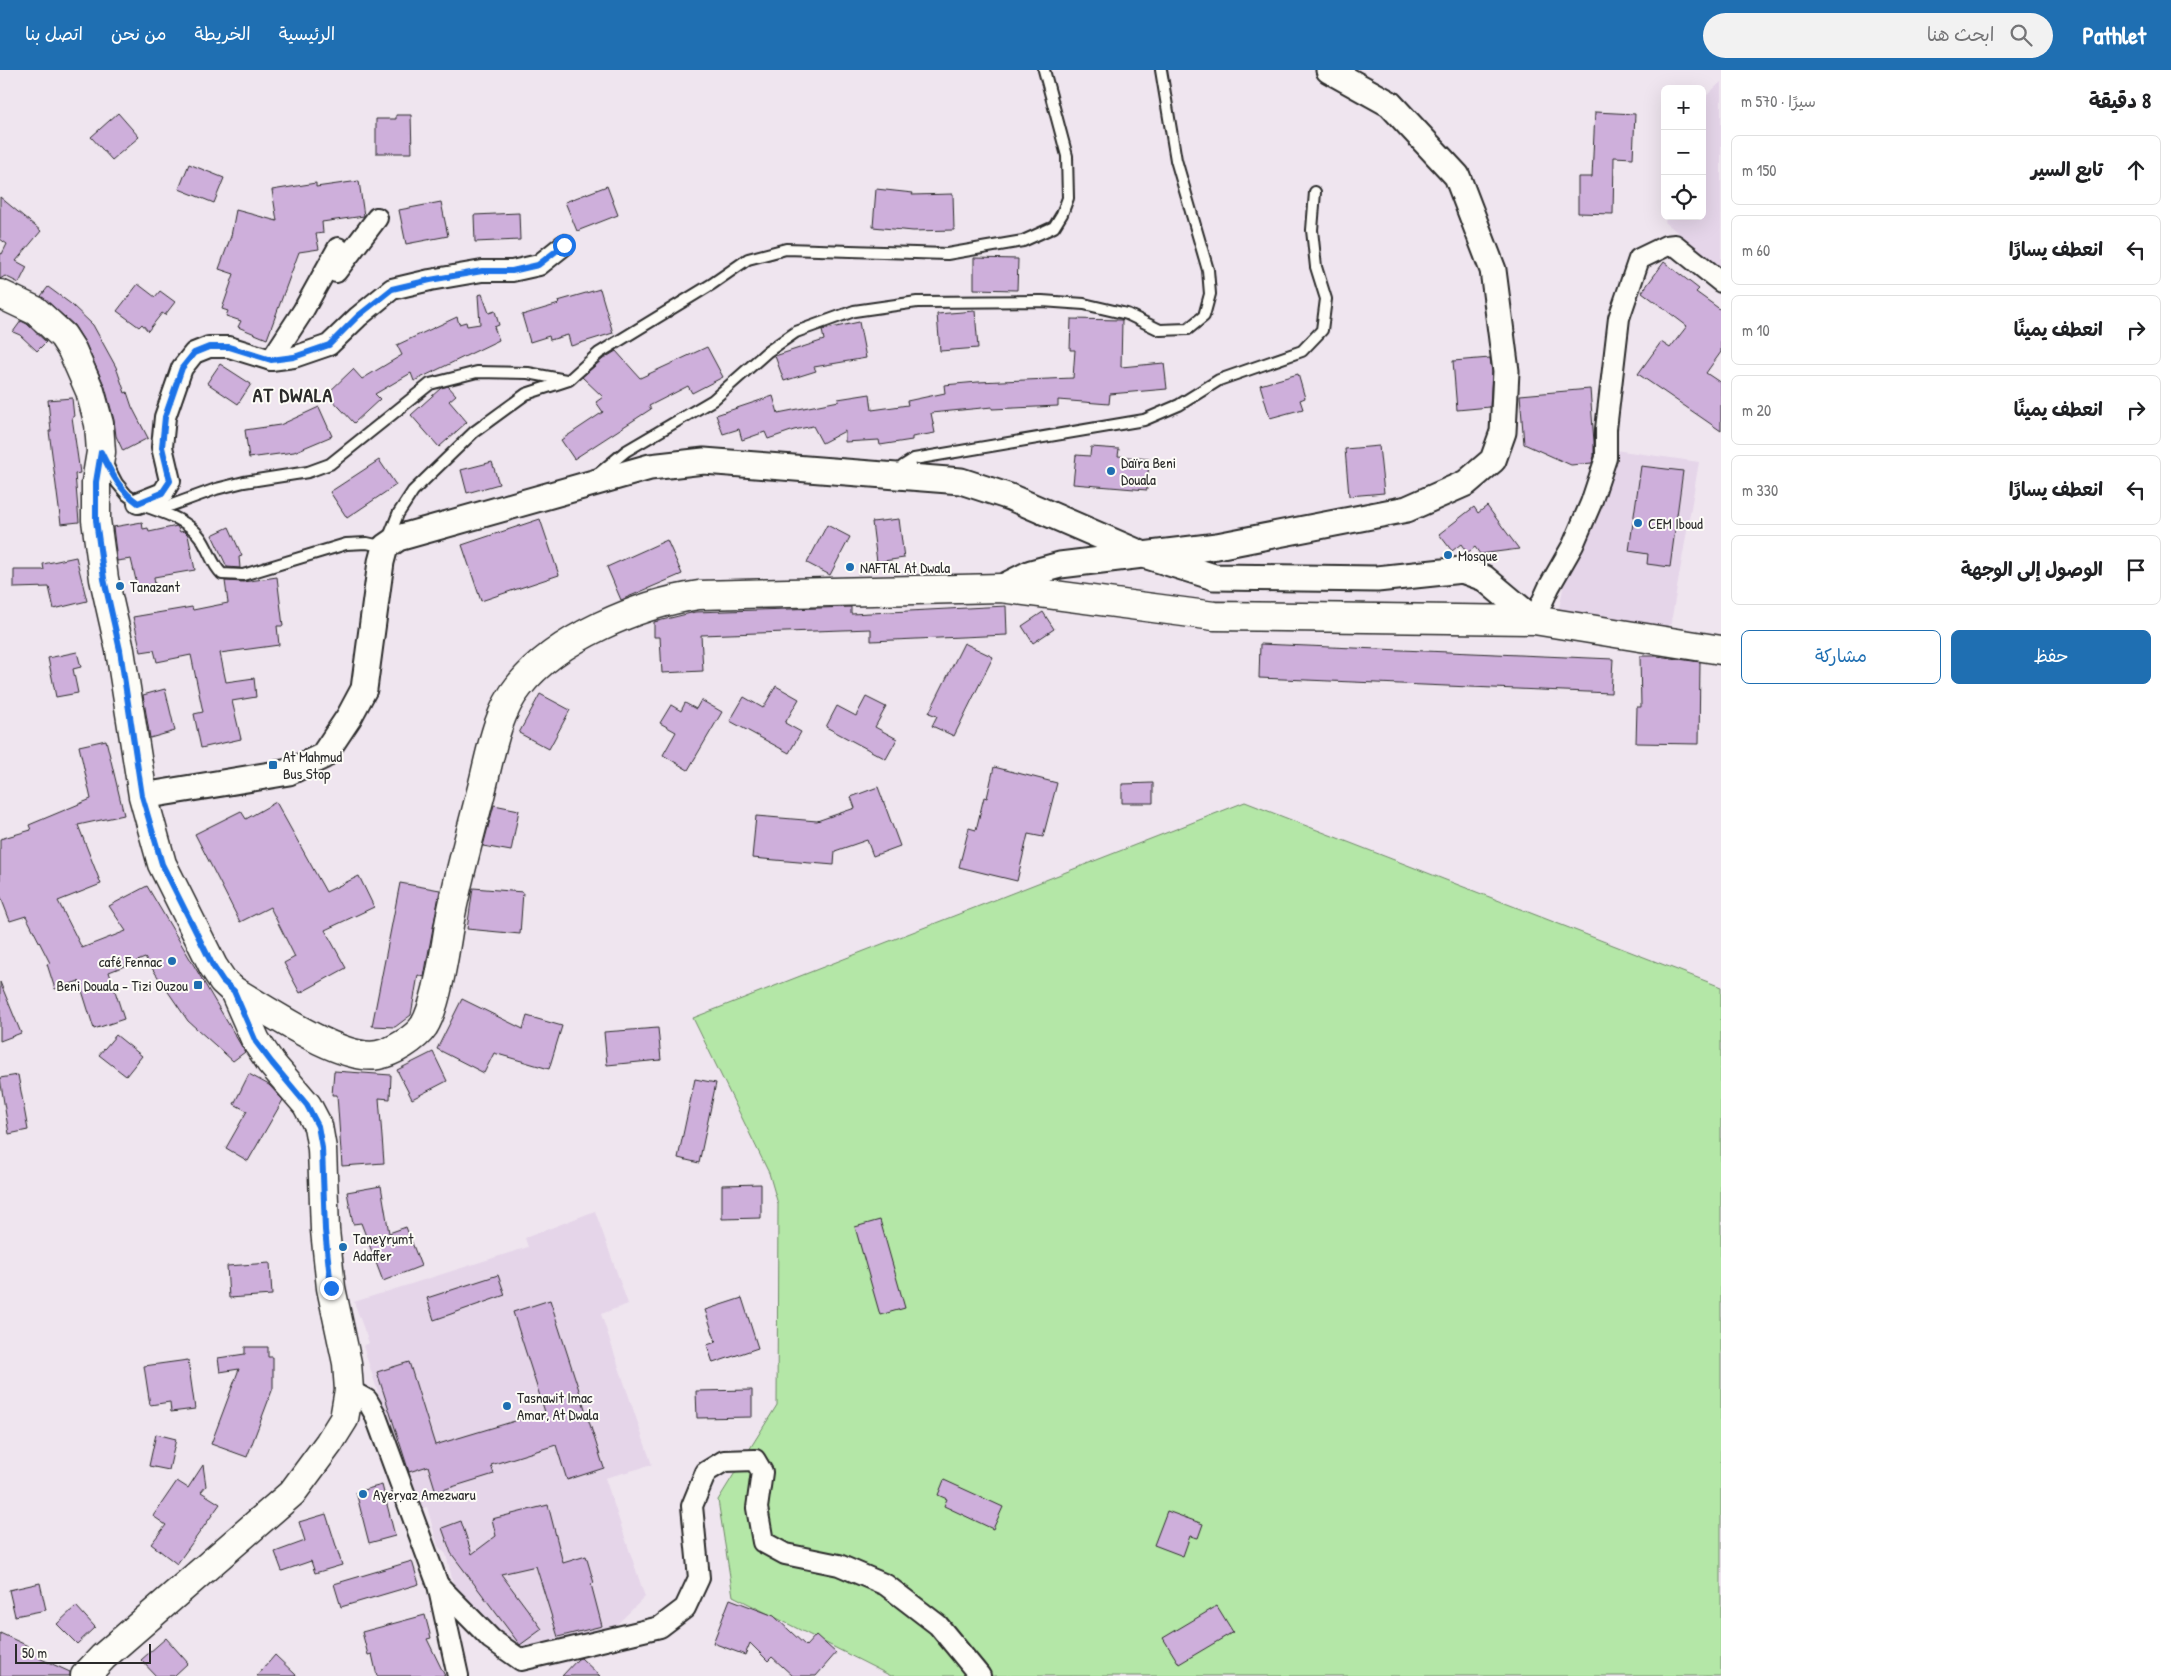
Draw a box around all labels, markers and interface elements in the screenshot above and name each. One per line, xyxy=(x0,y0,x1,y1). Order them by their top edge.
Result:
search box xyxy=(1703,13,2053,58)
text: Pathlet xyxy=(2083,19,2146,51)
text: اتصل بنا xyxy=(25,21,83,46)
text: من نحن xyxy=(111,21,167,46)
text: الخريطة xyxy=(195,21,251,46)
text: الرئيسية xyxy=(279,21,335,46)
text: ابحث هنا xyxy=(1927,21,1995,47)
icon: search xyxy=(2007,21,2035,49)
map controls xyxy=(1661,85,1706,220)
button: + xyxy=(1661,85,1706,130)
text: 8 دقيقة xyxy=(2089,86,2151,115)
text: سيرًا · 570 m xyxy=(1741,90,1816,112)
button: − xyxy=(1661,130,1706,175)
text: تابع السير xyxy=(2031,156,2103,182)
icon: ahead xyxy=(2122,156,2150,184)
text: 150 m xyxy=(1742,159,1776,181)
button: locate xyxy=(1661,175,1706,220)
route start xyxy=(553,234,576,257)
text: انعطف يسارًا xyxy=(2009,236,2103,262)
icon: left xyxy=(2122,236,2150,264)
text: 60 m xyxy=(1742,239,1770,261)
text: انعطف يمينًا xyxy=(2014,316,2103,342)
icon: right xyxy=(2122,316,2150,344)
text: 10 m xyxy=(1742,319,1770,341)
district label: AT DWALA xyxy=(253,381,333,408)
text: انعطف يمينًا xyxy=(2014,396,2103,422)
icon: right xyxy=(2122,396,2150,424)
text: 20 m xyxy=(1742,399,1771,421)
place label: Daïra Beni Douala xyxy=(1121,452,1176,490)
marker: Daïra Beni Douala xyxy=(1105,465,1117,477)
text: انعطف يسارًا xyxy=(2009,476,2103,502)
icon: left xyxy=(2122,476,2150,504)
text: 330 m xyxy=(1742,479,1778,501)
place label: CEM Iboud xyxy=(1648,513,1703,534)
marker: CEM Iboud xyxy=(1632,517,1644,529)
place label: Mosque xyxy=(1458,545,1498,566)
marker: Mosque xyxy=(1442,549,1454,561)
text: الوصول إلى الوجهة xyxy=(1961,556,2103,582)
icon: arrive xyxy=(2122,556,2150,584)
place label: NAFTAL At Dwala xyxy=(860,557,950,578)
marker: NAFTAL At Dwala xyxy=(844,561,856,573)
place label: Tanazant xyxy=(130,576,181,597)
marker: Tanazant xyxy=(114,580,126,592)
button: مشاركة xyxy=(1741,630,1941,684)
button: حفظ xyxy=(1951,630,2151,684)
place label: At Maḥmud Bus Stop xyxy=(283,746,342,784)
marker: At Maḥmud Bus Stop xyxy=(267,759,279,771)
place label: café Fennac xyxy=(99,951,162,972)
marker: café Fennac xyxy=(166,955,178,967)
place label: Beni Douala - Tizi Ouzou xyxy=(57,975,188,996)
marker: Beni Douala - Tizi Ouzou xyxy=(192,979,204,991)
place label: Taneɣṛumt Adaffer xyxy=(353,1228,414,1266)
marker: Taneɣṛumt Adaffer xyxy=(337,1241,349,1253)
route end xyxy=(320,1277,343,1300)
place label: Tasnawit Imac Amar, At Dwala xyxy=(517,1387,599,1425)
marker: Tasnawit Imac Amar, At Dwala xyxy=(501,1400,513,1412)
place label: Aɣeṛvaz Amezwaru xyxy=(373,1484,476,1505)
marker: Aɣeṛvaz Amezwaru xyxy=(357,1488,369,1500)
scale bar xyxy=(15,1641,151,1664)
text: 50 m xyxy=(22,1643,47,1662)

